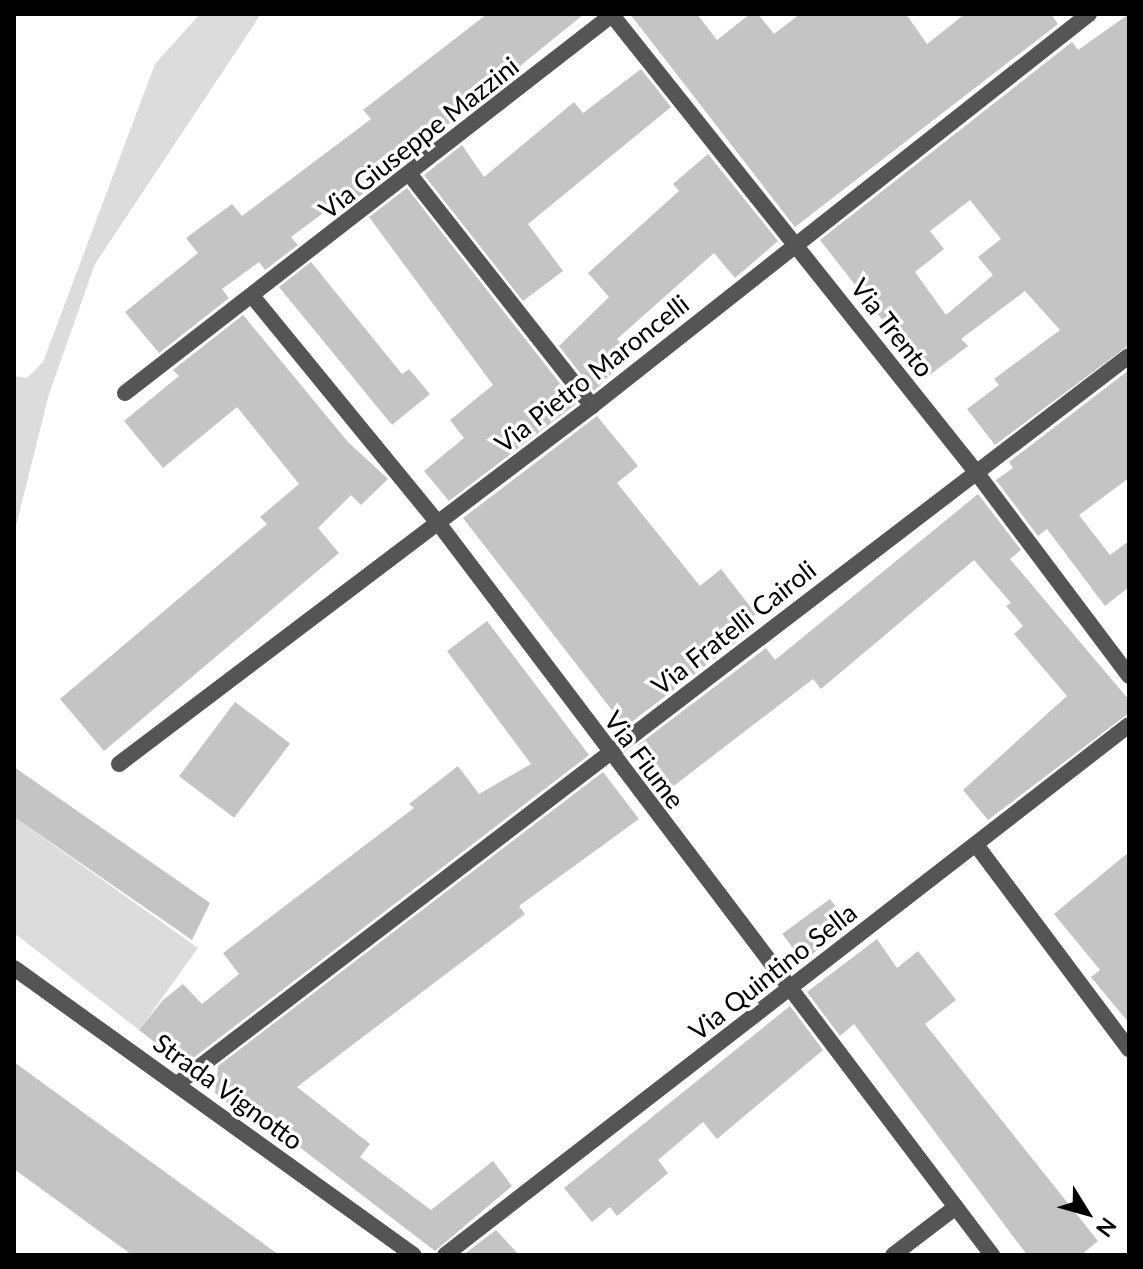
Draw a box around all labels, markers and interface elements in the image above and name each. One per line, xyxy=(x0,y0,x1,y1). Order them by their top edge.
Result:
street label: Via Giuseppe Mazzini xyxy=(313,50,525,226)
street label: Via Trento xyxy=(844,272,940,384)
street label: Via Pietro Maroncelli xyxy=(489,289,695,459)
street label: Via Fratelli Cairoli xyxy=(646,554,822,702)
street label: Via Fiume xyxy=(597,705,691,815)
street label: Via Quintino Sella xyxy=(683,897,863,1047)
street label: Strada Vignotto xyxy=(147,1027,309,1157)
north arrow xyxy=(1047,1173,1127,1253)
text: N xyxy=(1091,1213,1122,1243)

